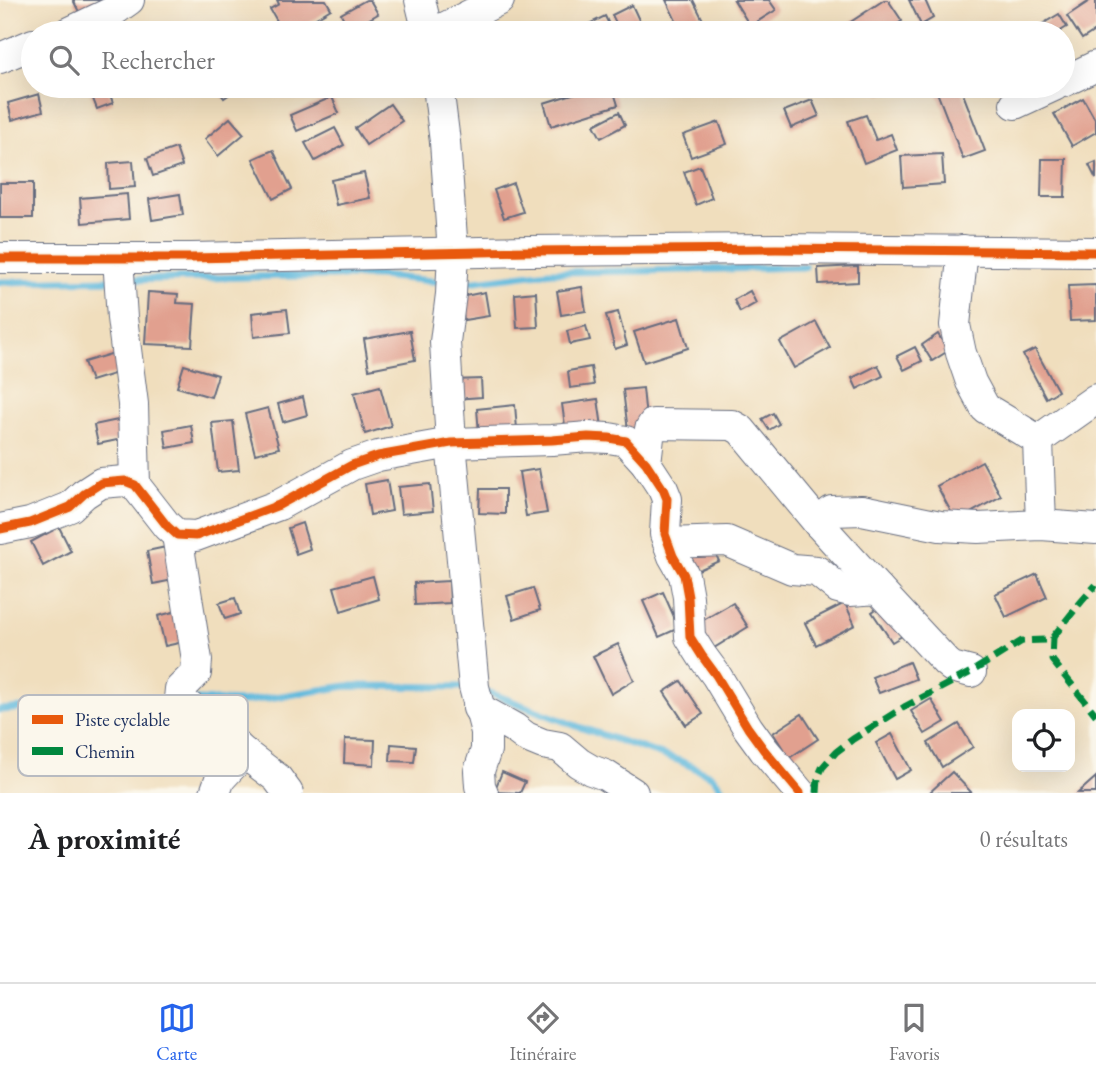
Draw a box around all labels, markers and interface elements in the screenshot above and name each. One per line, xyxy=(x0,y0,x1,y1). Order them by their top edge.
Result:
search box xyxy=(21,21,1075,98)
icon: search xyxy=(45,41,83,79)
text: Rechercher xyxy=(101,43,215,77)
legend xyxy=(18,695,248,776)
text: Piste cyclable xyxy=(75,707,170,732)
map controls xyxy=(1012,709,1075,772)
button: locate xyxy=(1012,709,1075,772)
text: Chemin xyxy=(75,739,135,764)
text: À proximité xyxy=(28,819,180,858)
text: 0 résultats xyxy=(980,824,1068,854)
tab: Carte xyxy=(156,999,197,1066)
tab: Itinéraire xyxy=(510,999,576,1066)
tab: Favoris xyxy=(889,999,940,1066)

